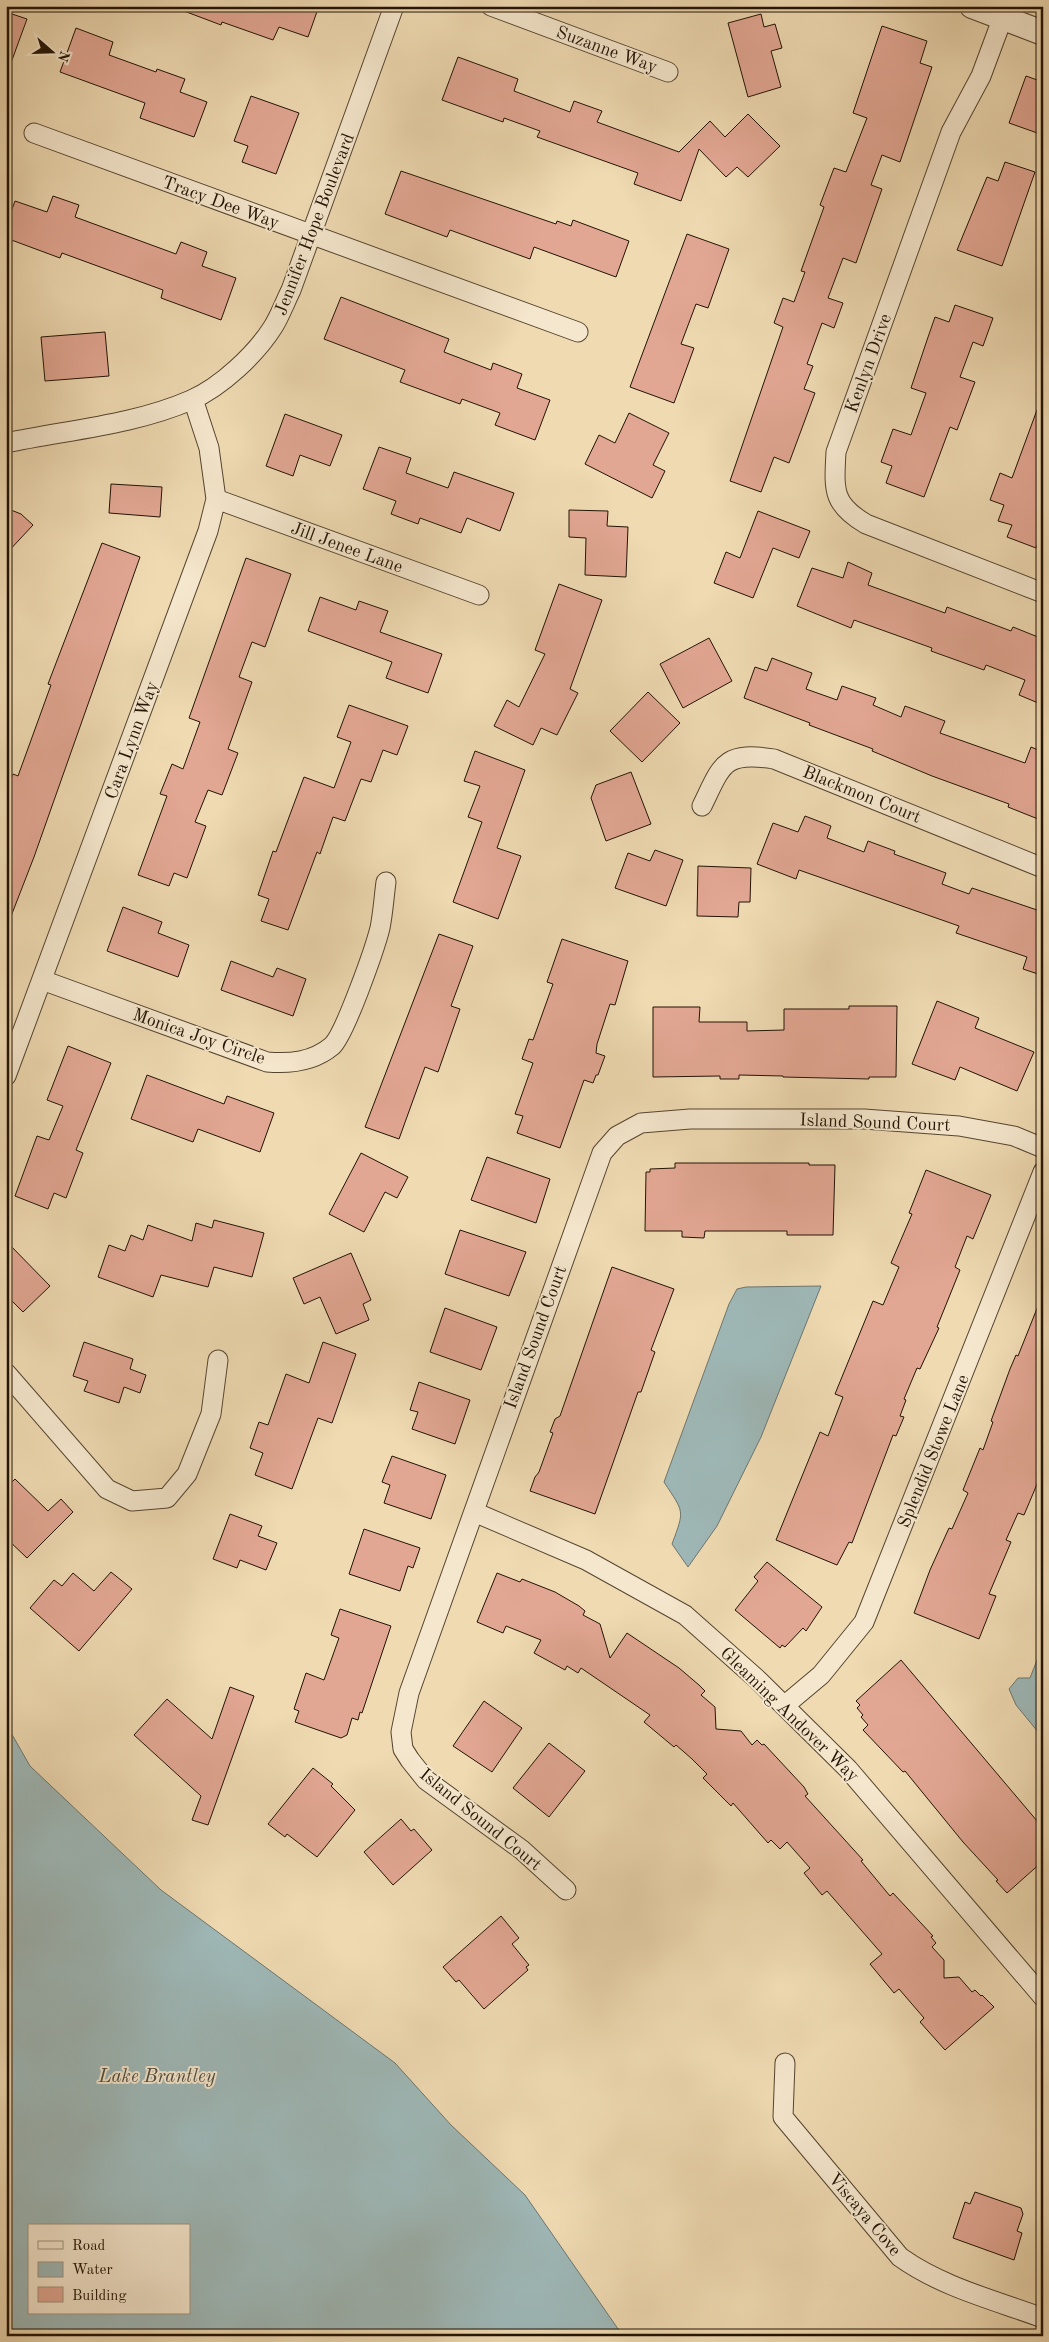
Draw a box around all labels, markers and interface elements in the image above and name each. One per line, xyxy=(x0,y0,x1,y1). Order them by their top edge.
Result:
street label: Suzanne Way xyxy=(554,23,660,77)
north arrow xyxy=(28,28,78,78)
text: N xyxy=(55,49,72,64)
street label: Jennifer Hope Boulevard xyxy=(272,131,358,318)
street label: Tracy Dee Way xyxy=(160,173,282,233)
street label: Kenlyn Drive xyxy=(843,311,895,415)
street label: Jill Jenee Lane xyxy=(288,519,405,577)
street label: Cara Lynn Way xyxy=(102,678,162,802)
street label: Blackmon Court xyxy=(800,763,923,827)
street label: Monica Joy Circle xyxy=(130,1006,267,1068)
street label: Island Sound Court xyxy=(799,1111,951,1135)
street label: Island Sound Court xyxy=(502,1263,570,1411)
street label: Splendid Stowe Lane xyxy=(895,1372,973,1531)
street label: Gleaming Andover Way xyxy=(717,1644,862,1786)
street label: Island Sound Court xyxy=(416,1765,545,1874)
water label: Lake Brantley xyxy=(98,2068,216,2087)
street label: Viscaya Cove xyxy=(824,2170,904,2260)
legend xyxy=(28,2224,190,2314)
text: Road xyxy=(72,2239,106,2254)
text: Water xyxy=(72,2263,113,2278)
text: Building xyxy=(72,2289,127,2304)

